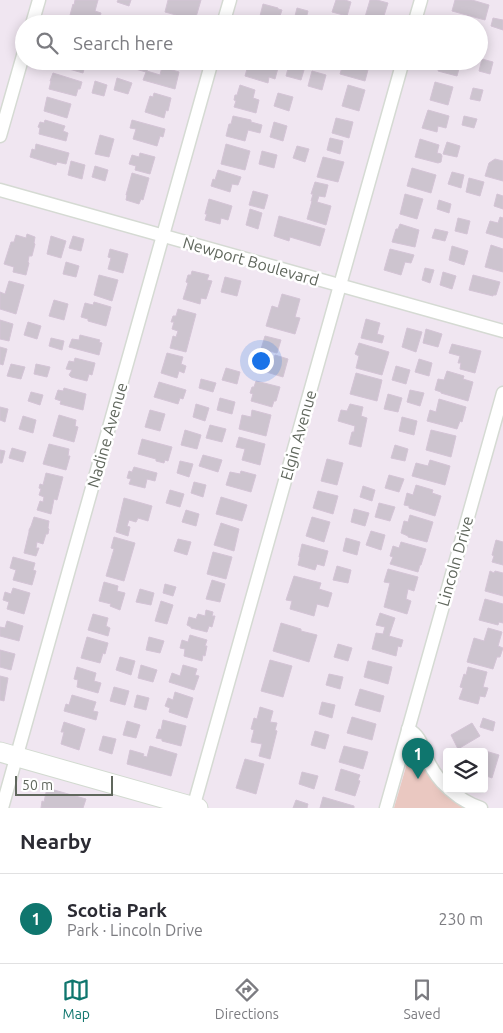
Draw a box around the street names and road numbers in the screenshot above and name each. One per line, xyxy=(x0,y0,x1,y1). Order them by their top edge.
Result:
street label: Newport Boulevard xyxy=(181,233,321,289)
street label: Nadine Avenue xyxy=(83,380,131,490)
street label: Elgin Avenue xyxy=(277,388,319,482)
street label: Lincoln Drive xyxy=(434,514,476,608)

